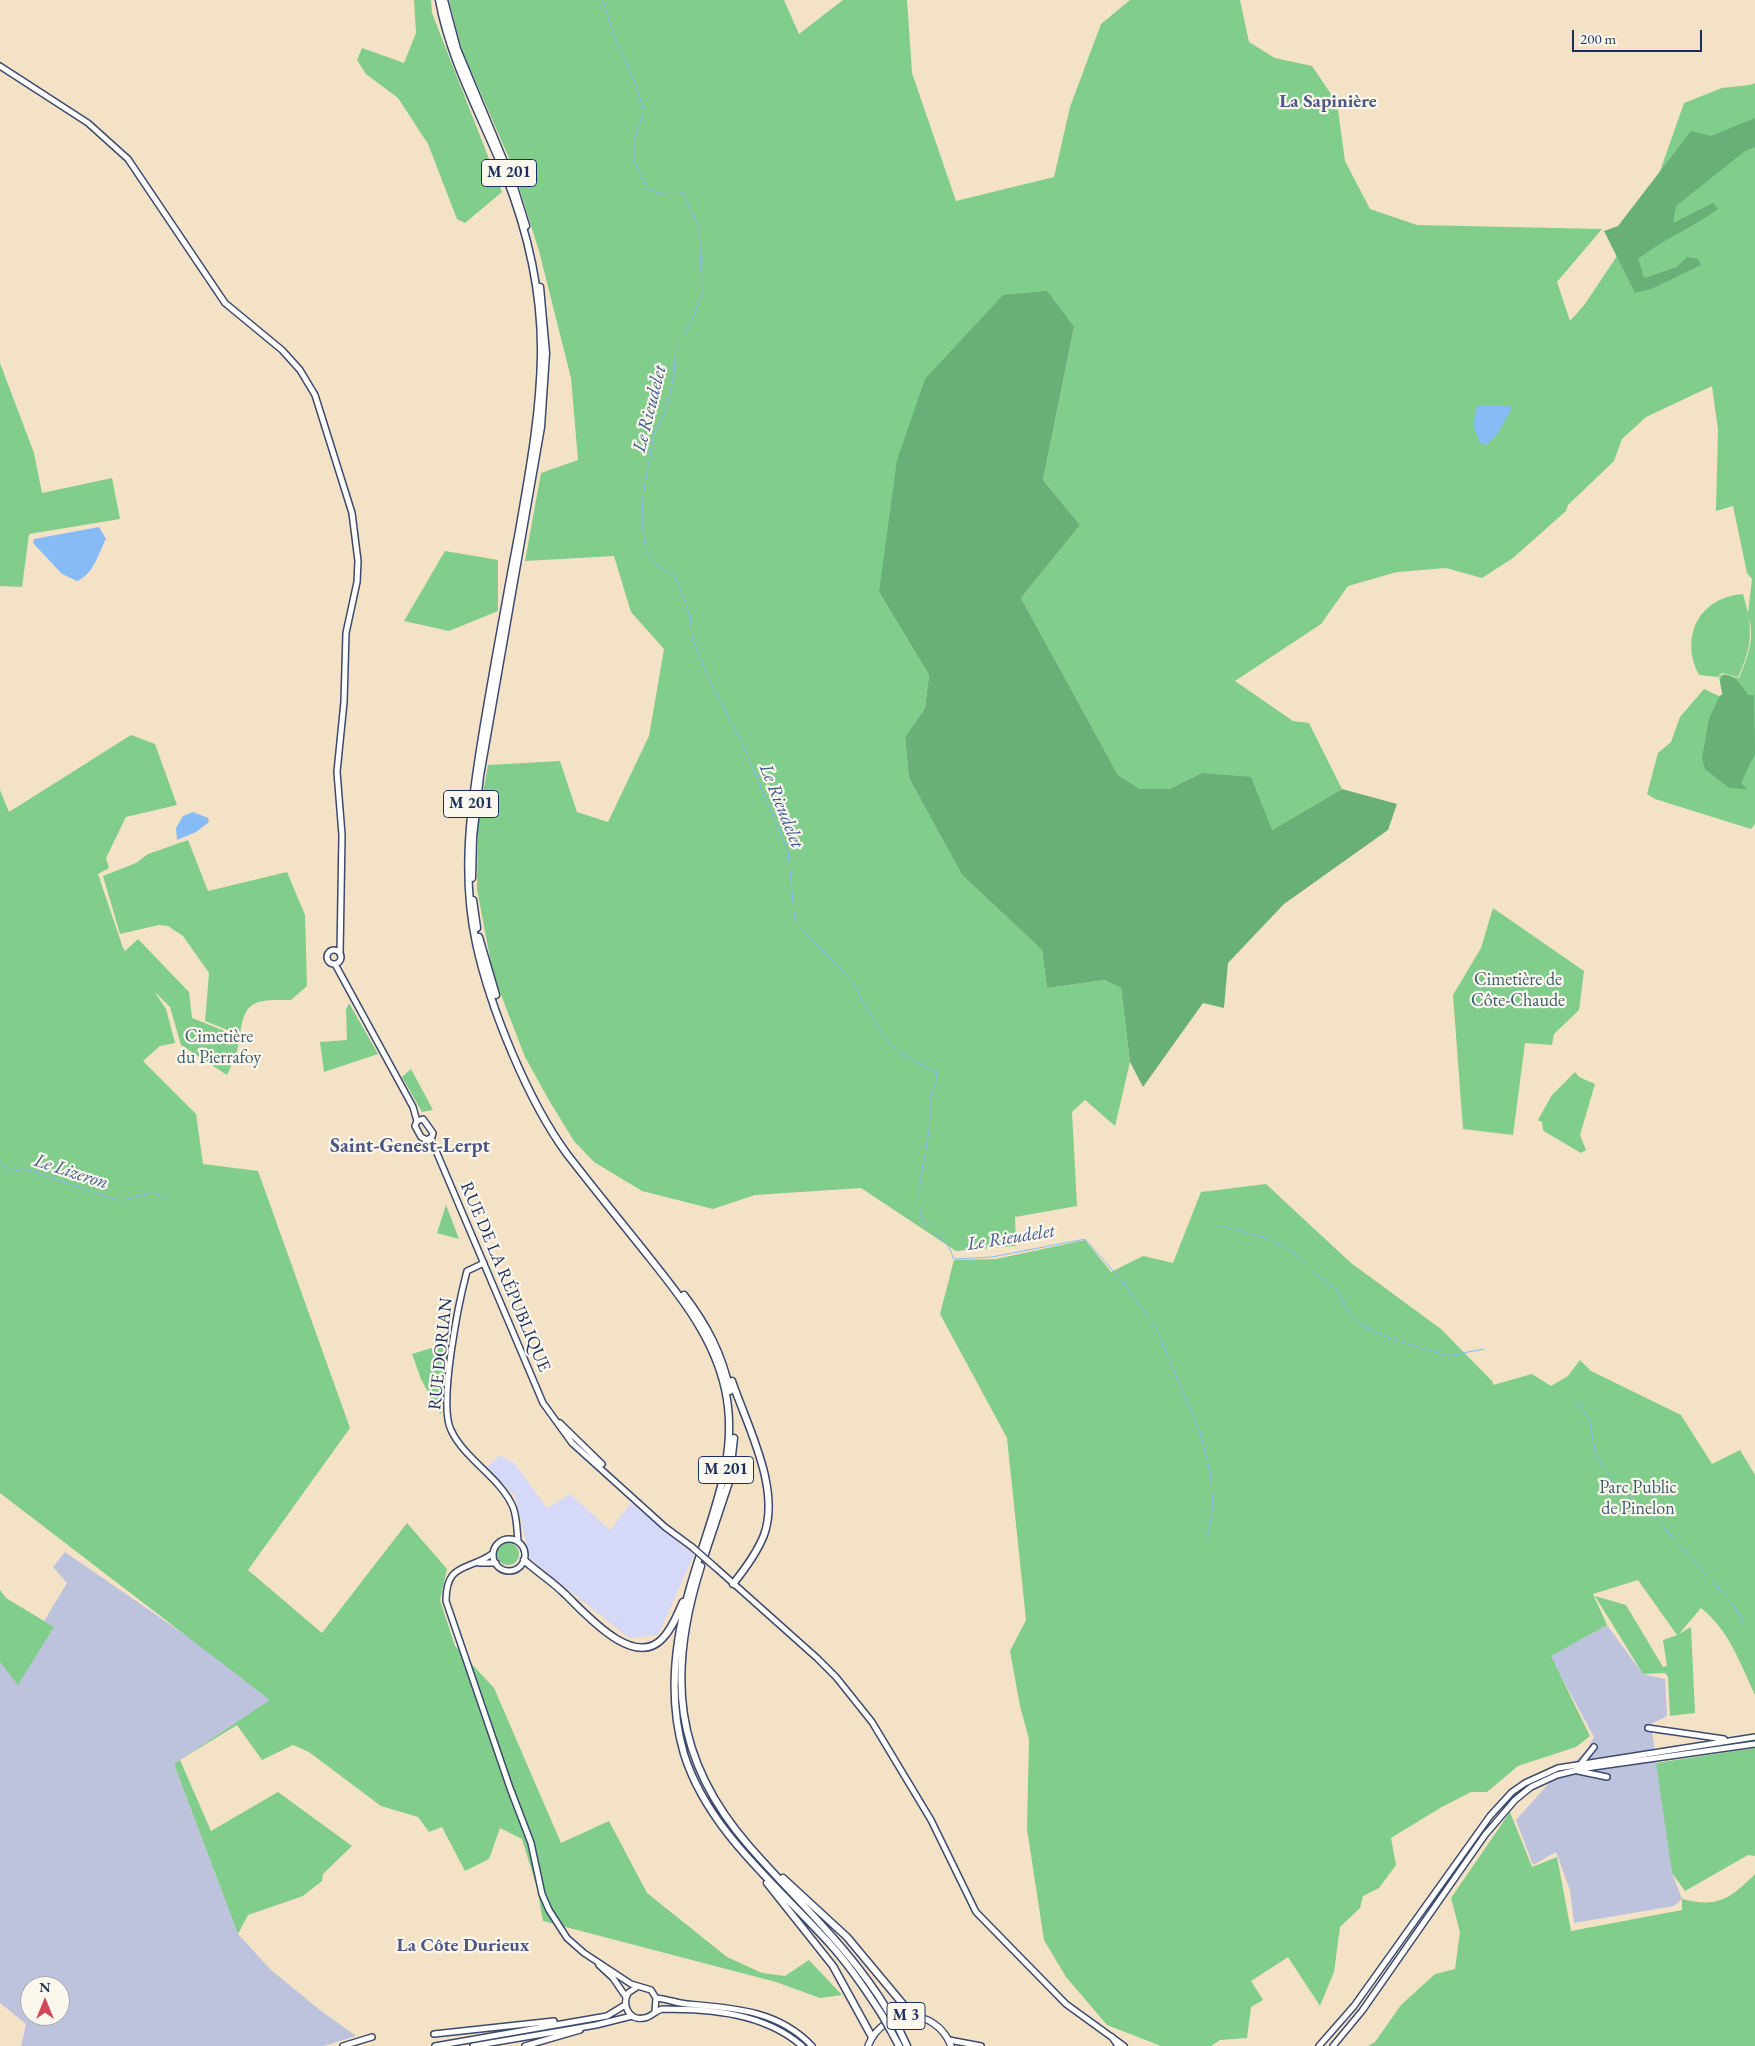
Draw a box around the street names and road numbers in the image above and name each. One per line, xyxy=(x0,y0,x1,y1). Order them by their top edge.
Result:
road number: M 201 xyxy=(482,160,536,187)
road number: M 201 xyxy=(444,791,498,818)
street label: RUE DE LA RÉPUBLIQUE xyxy=(455,1179,555,1375)
street label: RUE DORIAN xyxy=(424,1297,458,1411)
road number: M 201 xyxy=(698,1456,754,1484)
road number: M 3 xyxy=(887,2002,925,2030)

